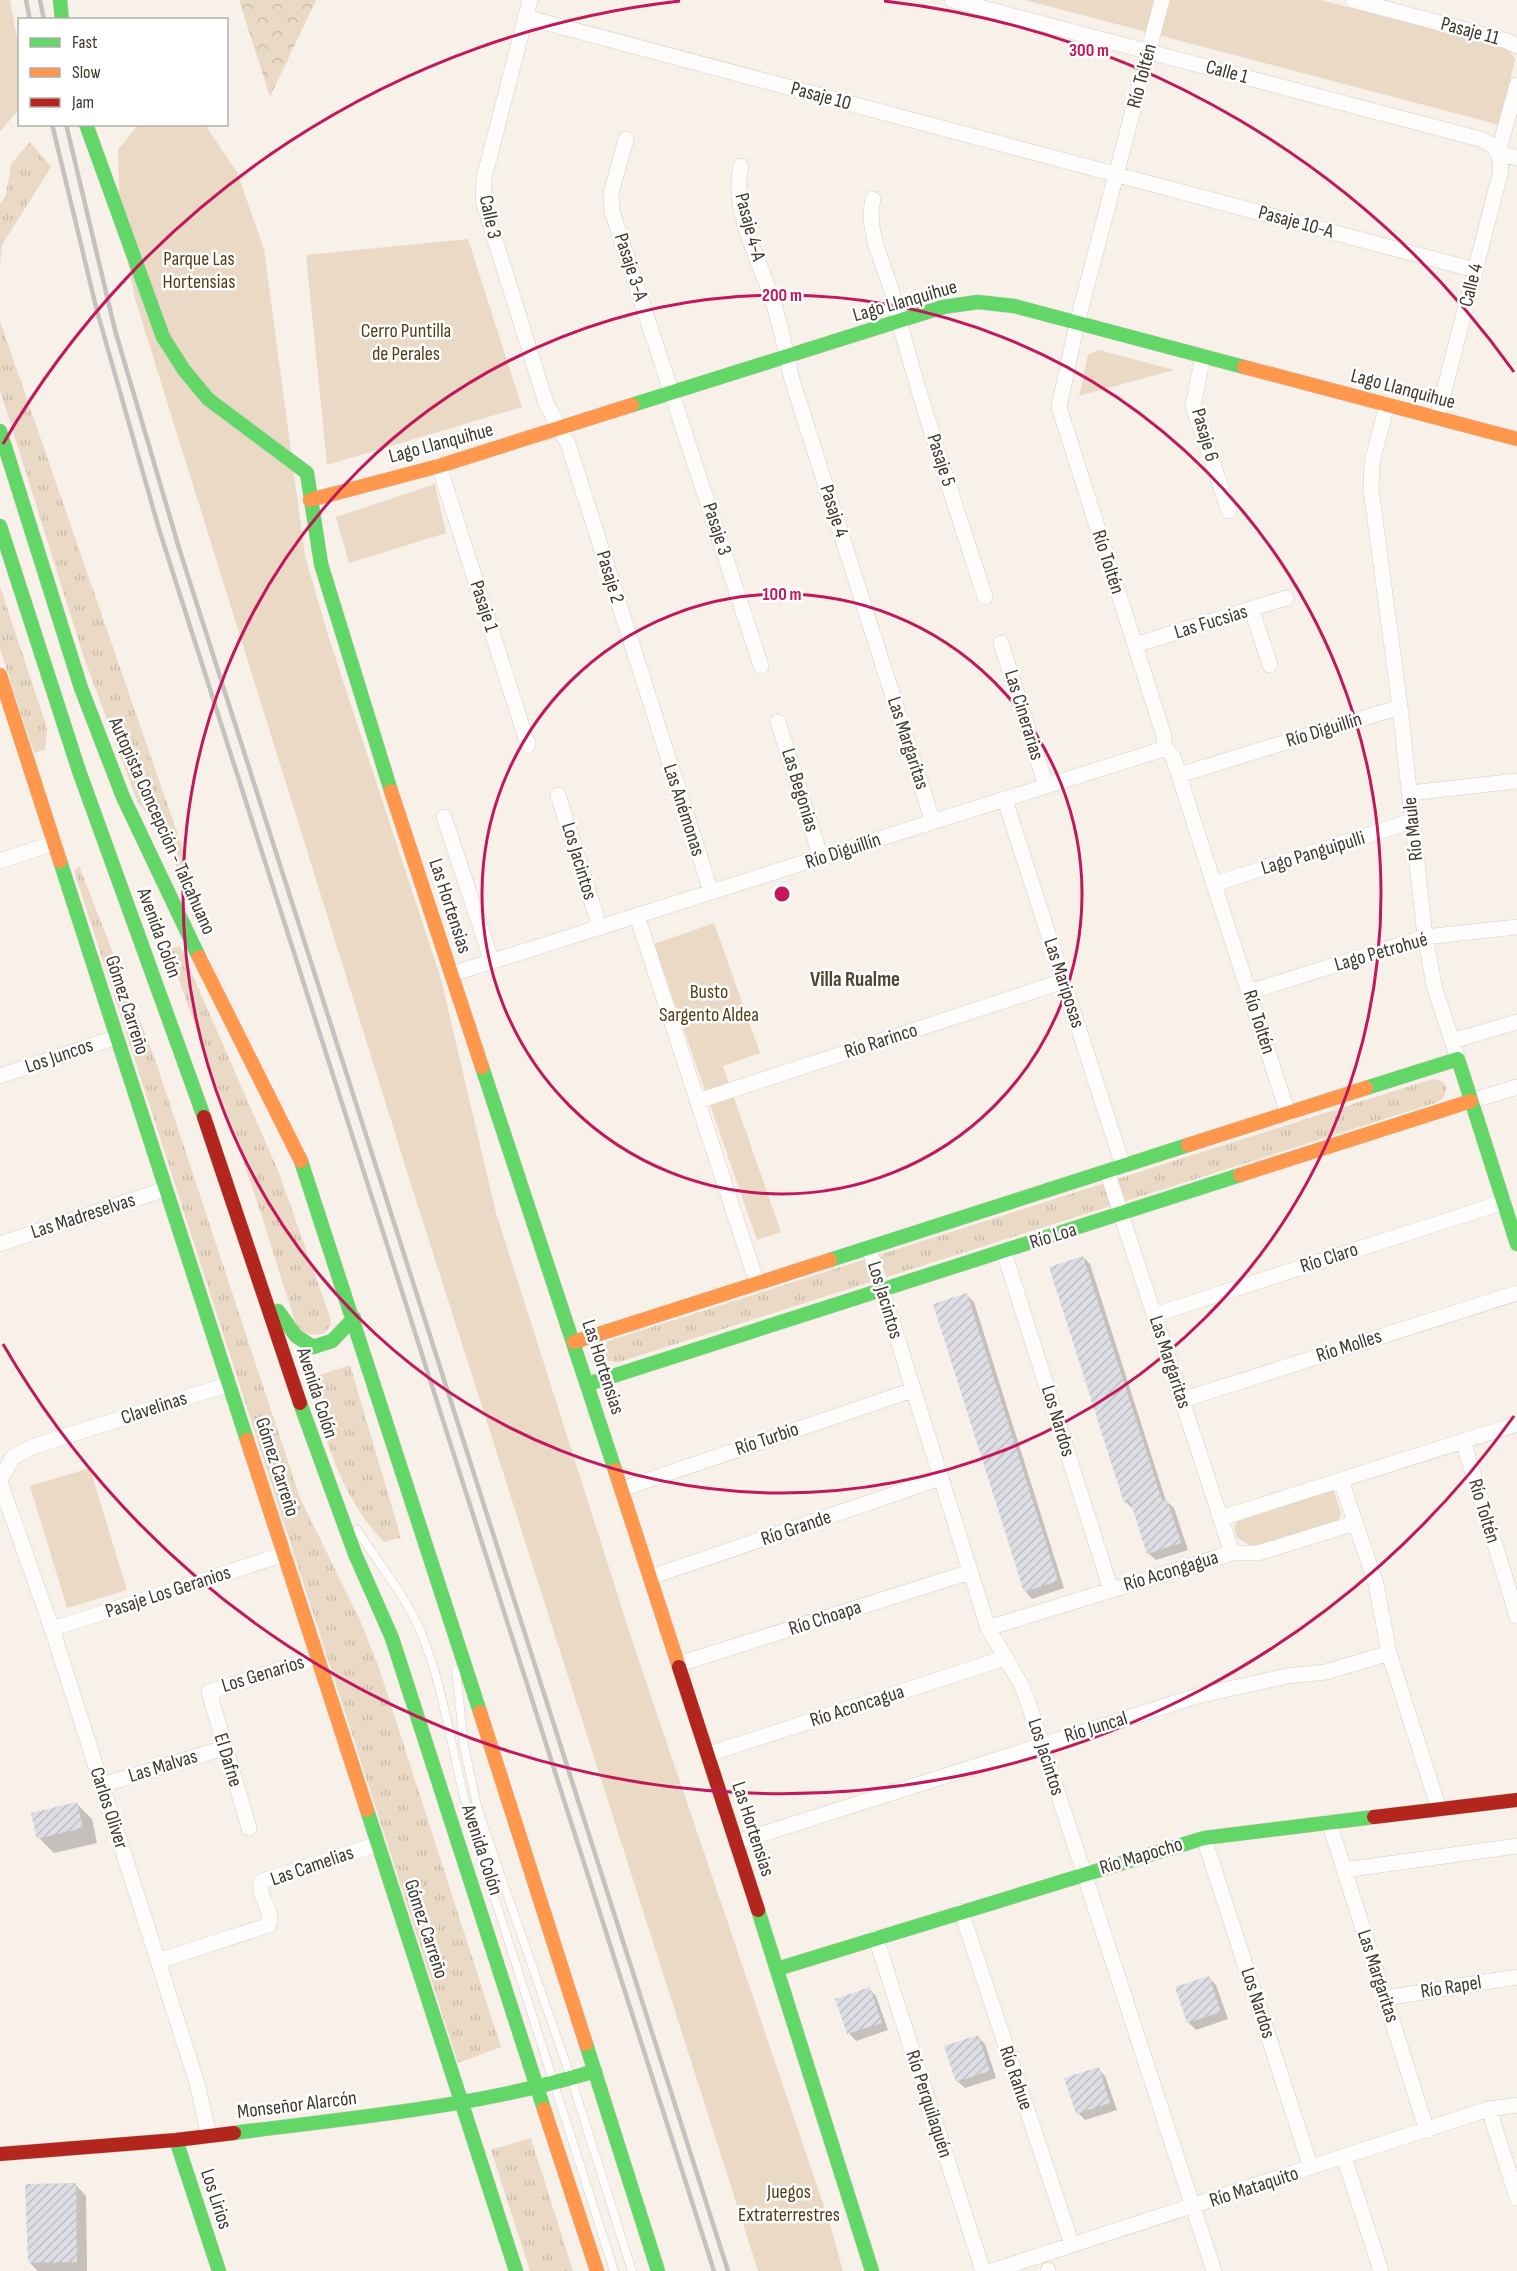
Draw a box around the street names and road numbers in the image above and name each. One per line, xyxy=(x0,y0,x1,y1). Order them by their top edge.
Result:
street label: Pasaje 11 xyxy=(1438,12,1502,50)
street label: Río Toltén xyxy=(1122,41,1162,111)
street label: Calle 1 xyxy=(1203,55,1251,89)
street label: Pasaje 10 xyxy=(788,76,854,116)
street label: Pasaje 4-A xyxy=(729,190,771,264)
street label: Calle 3 xyxy=(474,193,506,241)
street label: Pasaje 10-A xyxy=(1256,200,1337,244)
street label: Pasaje 3-A xyxy=(609,230,653,304)
street label: Calle 4 xyxy=(1454,261,1488,309)
street label: Lago Llanquihue xyxy=(850,275,960,327)
street label: Lago Llanquihue xyxy=(1348,364,1458,414)
street label: Pasaje 6 xyxy=(1186,406,1224,464)
street label: Lago Llanquihue xyxy=(386,418,496,468)
street label: Pasaje 5 xyxy=(921,431,961,489)
street label: Pasaje 4 xyxy=(814,482,854,540)
street label: Pasaje 3 xyxy=(697,500,737,558)
street label: Río Toltén xyxy=(1086,527,1130,597)
street label: Pasaje 2 xyxy=(591,548,629,606)
street label: Pasaje 1 xyxy=(464,577,504,635)
street label: Las Fucsias xyxy=(1172,600,1250,644)
street label: Las Cinerarias xyxy=(999,667,1049,763)
street label: Las Margaritas xyxy=(882,694,934,792)
street label: Río Diguillín xyxy=(1283,707,1365,753)
street label: Autopista Concepción - Talcahuano xyxy=(103,713,221,938)
street label: Las Begonias xyxy=(776,745,824,835)
street label: Las Anémonas xyxy=(658,761,710,859)
street label: Río Maule xyxy=(1398,796,1428,862)
street label: Los Jacintos xyxy=(556,819,602,903)
street label: Lago Panguipulli xyxy=(1258,826,1368,880)
street label: Río Diguillín xyxy=(802,828,884,874)
street label: Las Hortensias xyxy=(423,856,477,956)
street label: Avenida Colón xyxy=(131,884,186,981)
street label: Lago Petrohué xyxy=(1332,927,1430,977)
street label: Las Mariposas xyxy=(1038,935,1090,1031)
street label: Gómez Carreño xyxy=(100,952,154,1058)
street label: Río Toltén xyxy=(1237,987,1281,1057)
street label: Río Rarinco xyxy=(841,1018,921,1064)
street label: Los Juncos xyxy=(22,1033,96,1079)
street label: Las Madreselvas xyxy=(28,1188,138,1244)
street label: Río Loa xyxy=(1027,1218,1079,1254)
street label: Río Claro xyxy=(1297,1237,1361,1279)
street label: Los Jacintos xyxy=(862,1258,908,1342)
street label: Las Margaritas xyxy=(1144,1313,1196,1411)
street label: Las Hortensias xyxy=(576,1317,630,1417)
street label: Río Molles xyxy=(1313,1324,1385,1368)
street label: Avenida Colón xyxy=(291,1344,343,1441)
street label: Los Nardos xyxy=(1036,1383,1080,1459)
street label: Clavelinas xyxy=(118,1386,190,1430)
street label: Gómez Carreño xyxy=(250,1414,304,1520)
street label: Río Turbio xyxy=(732,1417,802,1461)
street label: Río Toltén xyxy=(1463,1476,1505,1546)
street label: Río Grande xyxy=(758,1505,834,1551)
street label: Río Acongagua xyxy=(1121,1545,1221,1597)
street label: Pasaje Los Geranios xyxy=(102,1560,234,1624)
street label: Río Choapa xyxy=(786,1595,864,1641)
street label: Los Genarios xyxy=(219,1650,307,1698)
street label: Río Aconcagua xyxy=(807,1680,907,1732)
street label: Río Juncal xyxy=(1062,1706,1130,1748)
street label: Los Jacintos xyxy=(1022,1715,1070,1799)
street label: El Dafne xyxy=(208,1730,248,1790)
street label: Las Malvas xyxy=(125,1744,201,1788)
street label: Carlos Oliver xyxy=(85,1764,134,1852)
street label: Las Hortensias xyxy=(726,1779,780,1879)
street label: Avenida Colón xyxy=(456,1801,508,1898)
street label: Río Mapocho xyxy=(1097,1832,1185,1880)
street label: Las Camelias xyxy=(267,1841,357,1891)
street label: Gómez Carreño xyxy=(399,1876,453,1982)
street label: Las Margaritas xyxy=(1352,1927,1404,2025)
street label: Los Nardos xyxy=(1235,1965,1281,2041)
street label: Río Rapel xyxy=(1419,1970,1483,2004)
street label: Río Rahue xyxy=(994,2043,1038,2113)
street label: Río Perquilaquén xyxy=(900,2047,958,2161)
street label: Monseñor Alarcón xyxy=(236,2086,358,2124)
street label: Río Mataquito xyxy=(1206,2161,1302,2213)
street label: Los Lirios xyxy=(195,2166,237,2232)

